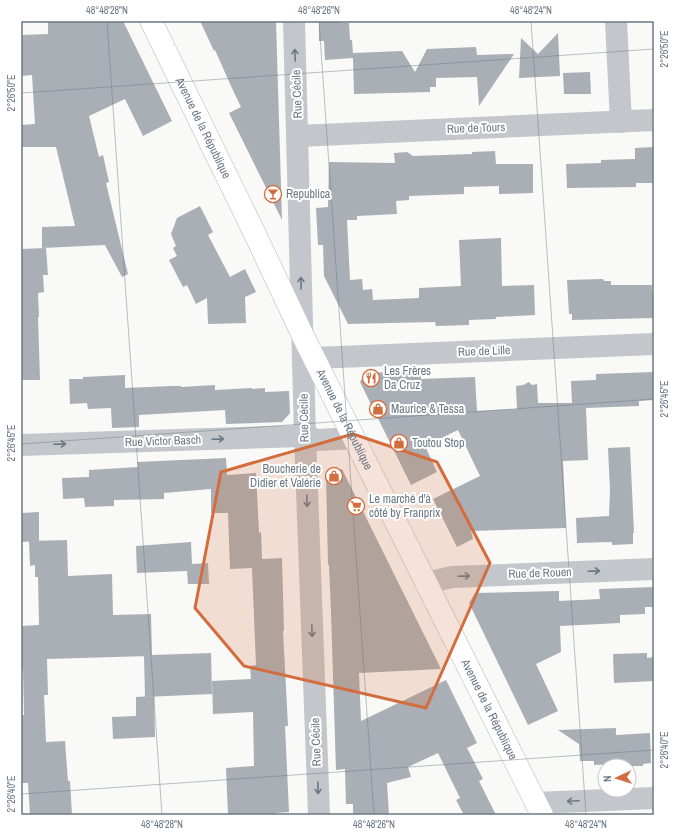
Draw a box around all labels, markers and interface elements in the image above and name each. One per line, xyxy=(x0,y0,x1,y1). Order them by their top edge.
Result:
text: 48°48'28"N xyxy=(86,4,128,17)
text: 48°48'26"N xyxy=(298,4,340,17)
text: 48°48'24"N xyxy=(510,4,552,17)
text: 2°26'50"E xyxy=(658,31,671,67)
one-way arrow xyxy=(292,49,299,62)
street label: Rue Cécile xyxy=(288,69,306,119)
street label: Avenue de la République xyxy=(171,74,235,181)
text: 2°26'50"E xyxy=(5,75,18,111)
street label: Rue de Tours xyxy=(447,119,506,137)
bar icon: Republica xyxy=(263,184,283,204)
place label: Republica xyxy=(286,186,331,202)
one-way arrow xyxy=(298,277,305,290)
street label: Rue de Lille xyxy=(457,342,511,360)
place label: Les Frères Da Cruz xyxy=(384,363,431,393)
street label: Avenue de la République xyxy=(312,365,376,472)
restaurant icon: Les Frères Da Cruz xyxy=(361,368,381,388)
text: 2°26'45"E xyxy=(658,381,671,417)
street label: Rue Cécile xyxy=(296,394,312,442)
shop icon: Maurice & Tessa xyxy=(368,399,388,419)
place label: Maurice & Tessa xyxy=(391,401,465,417)
text: 2°26'45"E xyxy=(5,425,18,461)
street label: Rue Victor Basch xyxy=(125,432,201,450)
shop icon: Toutou Stop xyxy=(389,433,409,453)
one-way arrow xyxy=(211,435,224,443)
place label: Toutou Stop xyxy=(412,435,465,451)
one-way arrow xyxy=(53,440,66,447)
place label: Boucherie de Didier et Valérie xyxy=(250,461,321,491)
shop icon: Boucherie de Didier et Valérie xyxy=(324,466,344,486)
place label: Le marché d'à côté by Franprix xyxy=(369,491,440,521)
one-way arrow xyxy=(303,494,311,507)
supermarket icon: Le marché d'à côté by Franprix xyxy=(346,496,366,516)
street label: Rue de Rouen xyxy=(508,564,572,582)
one-way arrow xyxy=(587,568,600,575)
one-way arrow xyxy=(457,572,470,580)
one-way arrow xyxy=(308,624,316,637)
street label: Avenue de la République xyxy=(457,655,521,762)
street label: Rue Cécile xyxy=(307,717,325,767)
text: 2°26'40"E xyxy=(658,732,671,768)
north arrow xyxy=(597,758,637,798)
text: N xyxy=(600,775,614,782)
text: 2°26'40"E xyxy=(5,776,18,812)
one-way arrow xyxy=(314,781,322,794)
one-way arrow xyxy=(567,798,580,805)
text: 48°48'28"N xyxy=(141,818,183,831)
text: 48°48'26"N xyxy=(353,818,395,831)
text: 48°48'24"N xyxy=(565,818,607,831)

